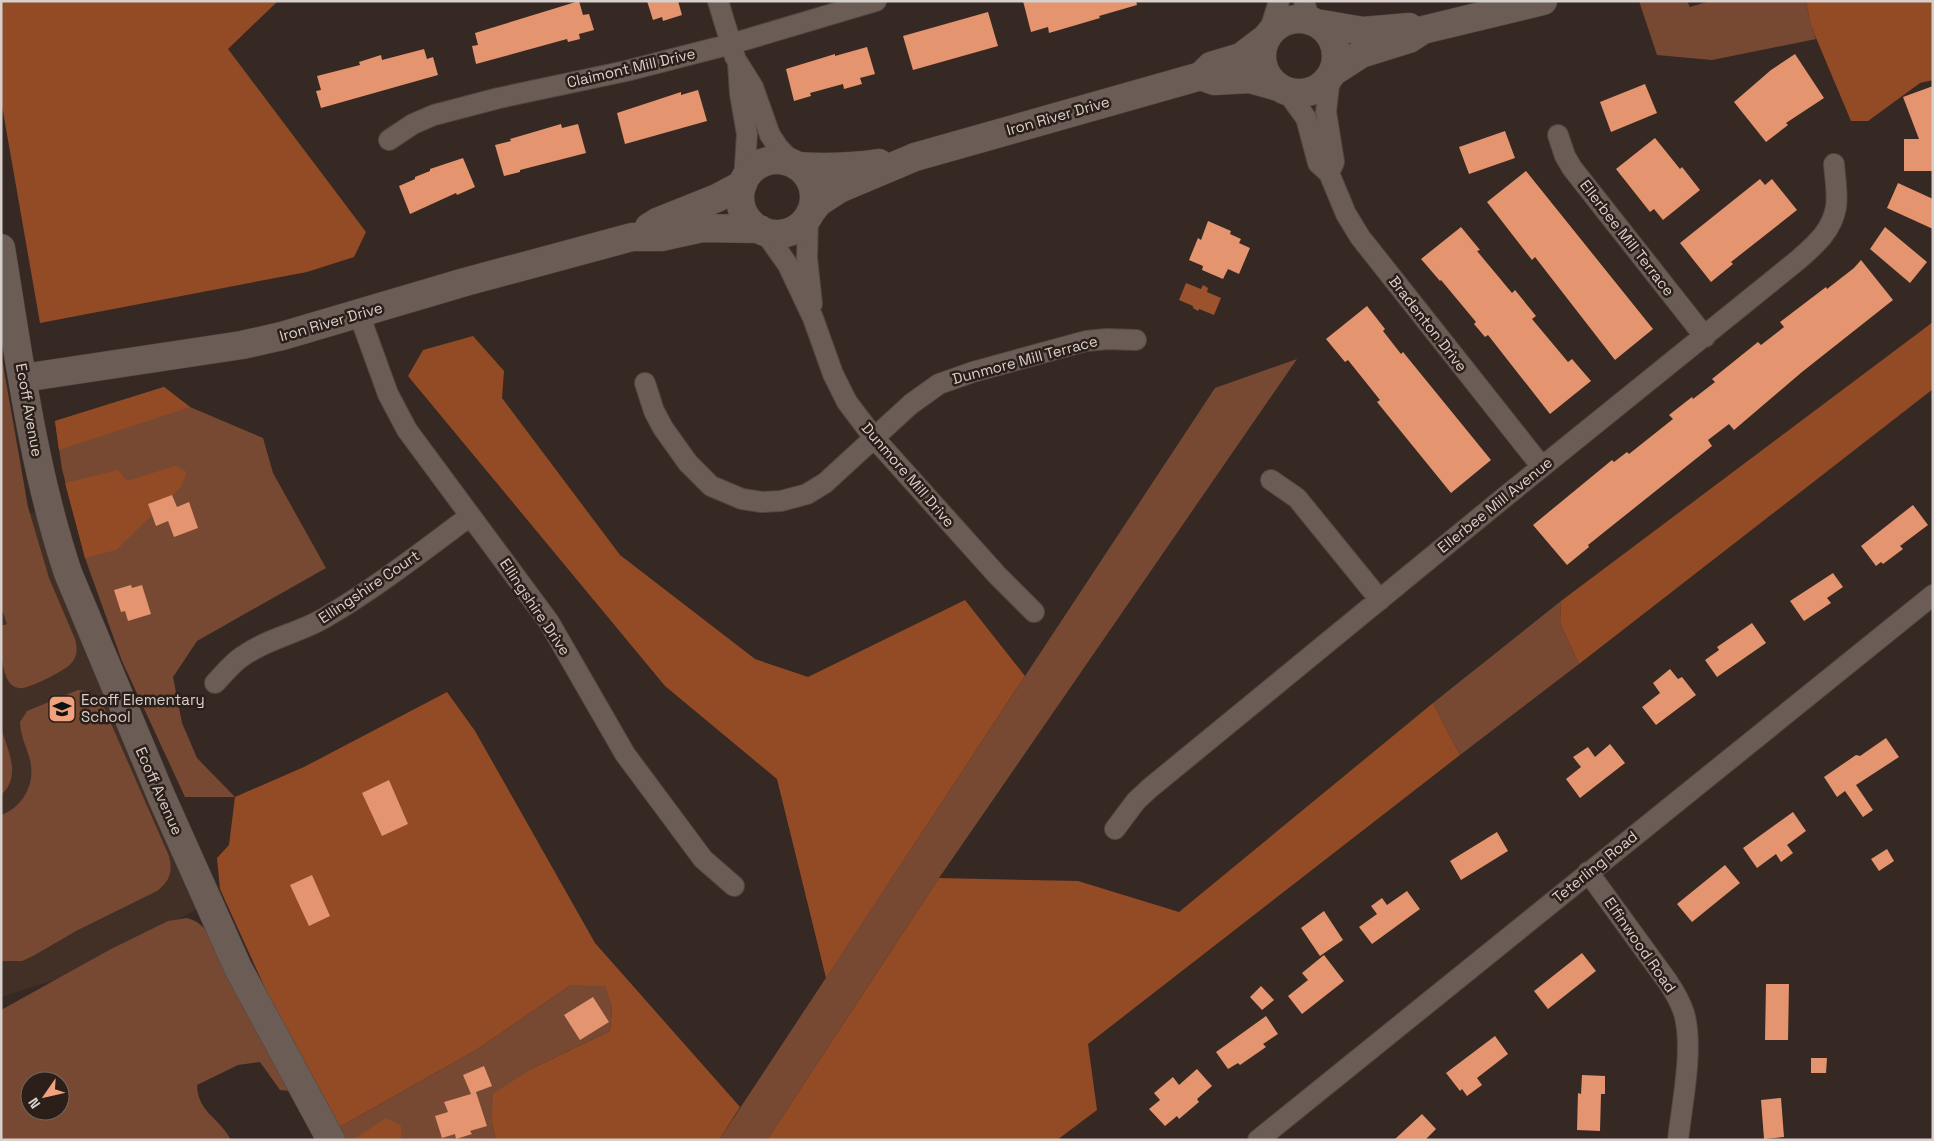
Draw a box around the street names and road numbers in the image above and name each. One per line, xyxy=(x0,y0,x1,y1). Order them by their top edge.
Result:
street label: Claimont Mill Drive xyxy=(565,43,697,92)
street label: Iron River Drive xyxy=(1004,92,1112,139)
street label: Ellerbee Mill Terrace xyxy=(1576,176,1679,300)
street label: Bradenton Drive xyxy=(1385,272,1472,375)
street label: Iron River Drive xyxy=(277,298,385,345)
street label: Dunmore Mill Terrace xyxy=(950,331,1100,388)
street label: Ecoff Avenue xyxy=(12,362,47,458)
street label: Dunmore Mill Drive xyxy=(858,418,959,531)
street label: Ellerbee Mill Avenue xyxy=(1433,452,1556,557)
street label: Ellingshire Court xyxy=(315,546,423,627)
street label: Ellingshire Drive xyxy=(496,555,575,659)
street label: Ecoff Avenue xyxy=(132,744,187,838)
street label: Teterling Road xyxy=(1548,827,1641,907)
street label: Elfinwood Road xyxy=(1601,893,1680,996)

